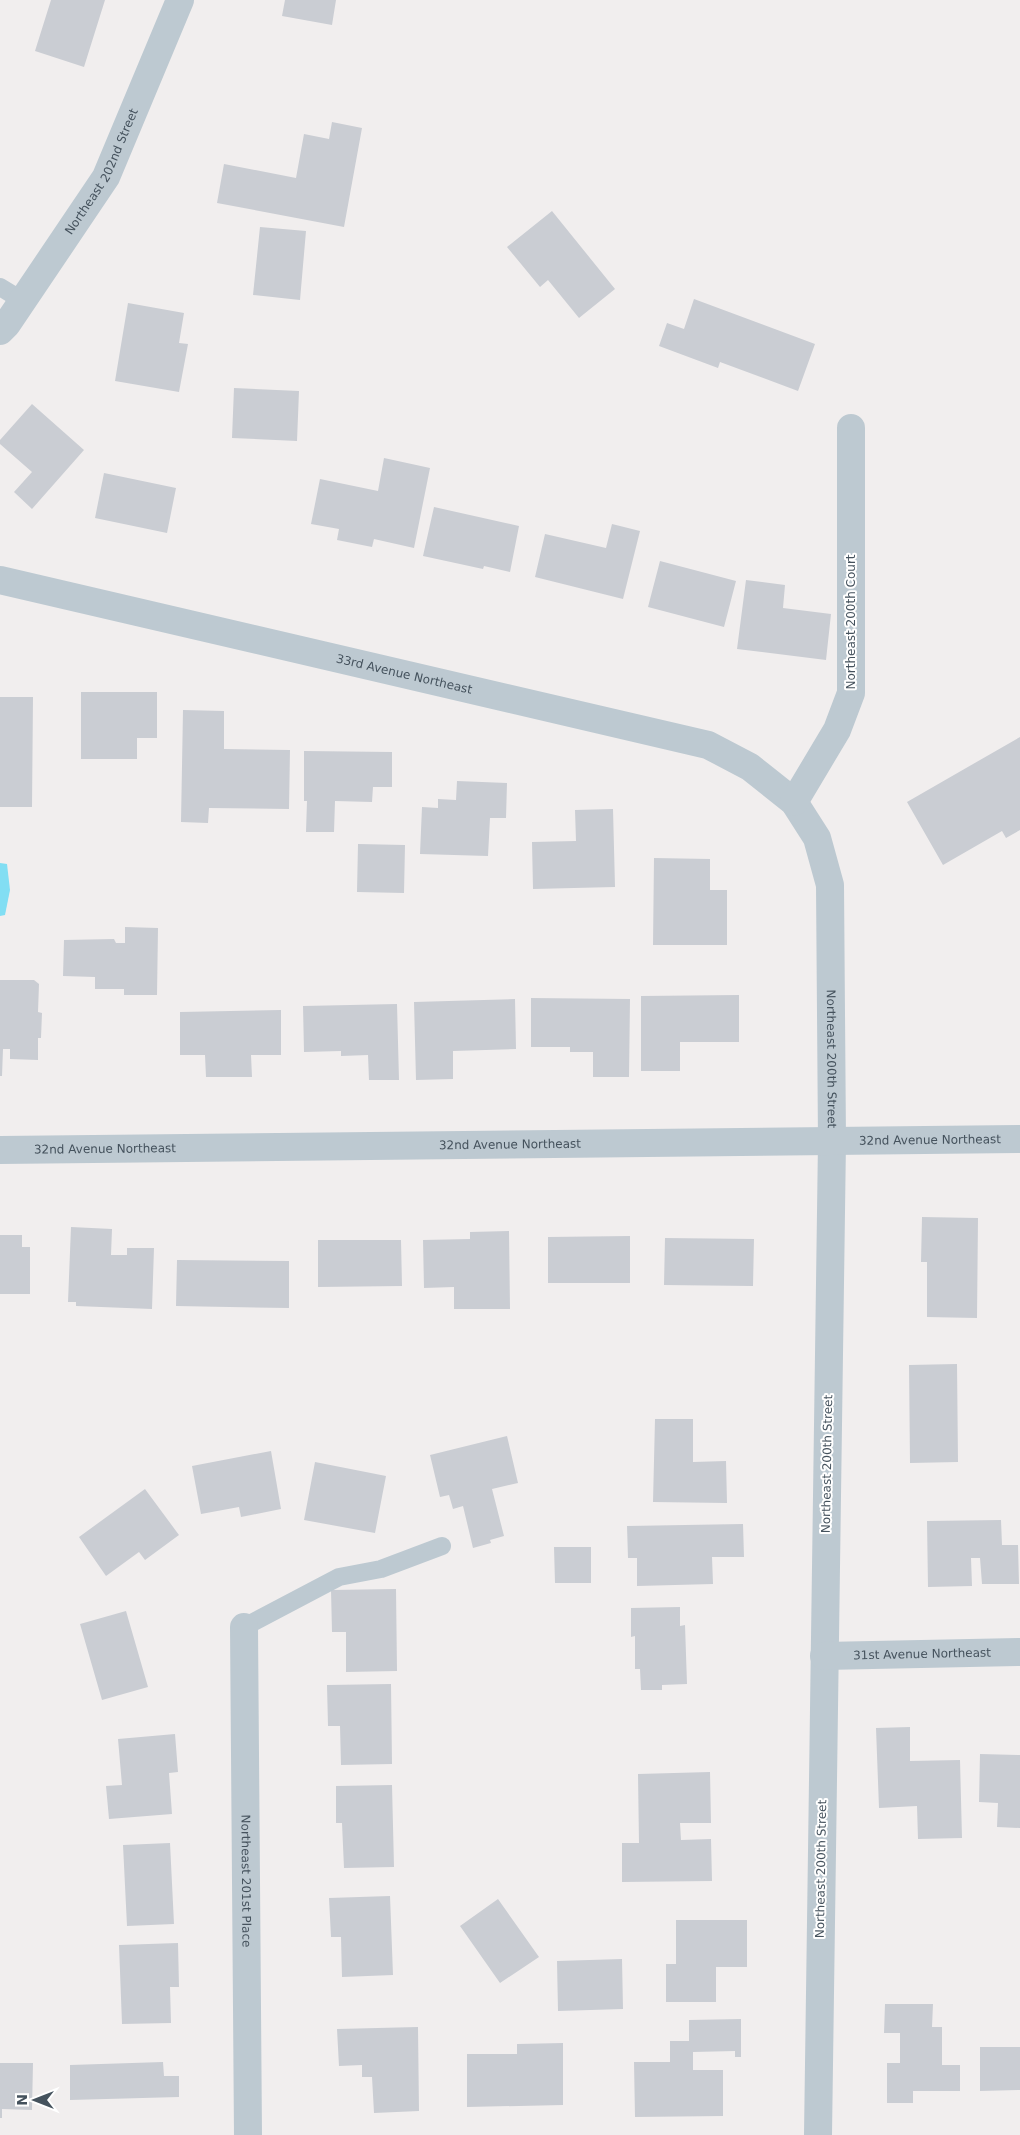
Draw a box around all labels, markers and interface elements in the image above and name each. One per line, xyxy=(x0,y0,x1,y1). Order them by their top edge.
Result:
street label: Northeast 202nd Street xyxy=(62,106,141,237)
street label: Northeast 200th Court xyxy=(844,554,858,690)
street label: 33rd Avenue Northeast xyxy=(335,652,474,697)
street label: Northeast 200th Street xyxy=(824,989,839,1129)
street label: 32nd Avenue Northeast xyxy=(859,1132,1001,1148)
street label: 32nd Avenue Northeast xyxy=(439,1137,581,1152)
street label: 32nd Avenue Northeast xyxy=(34,1141,176,1157)
street label: Northeast 200th Street xyxy=(819,1394,835,1533)
street label: 31st Avenue Northeast xyxy=(853,1646,991,1662)
street label: Northeast 200th Street xyxy=(813,1799,829,1938)
street label: Northeast 201st Place xyxy=(238,1815,254,1947)
north arrow xyxy=(10,2075,60,2125)
text: N xyxy=(14,2094,30,2106)

